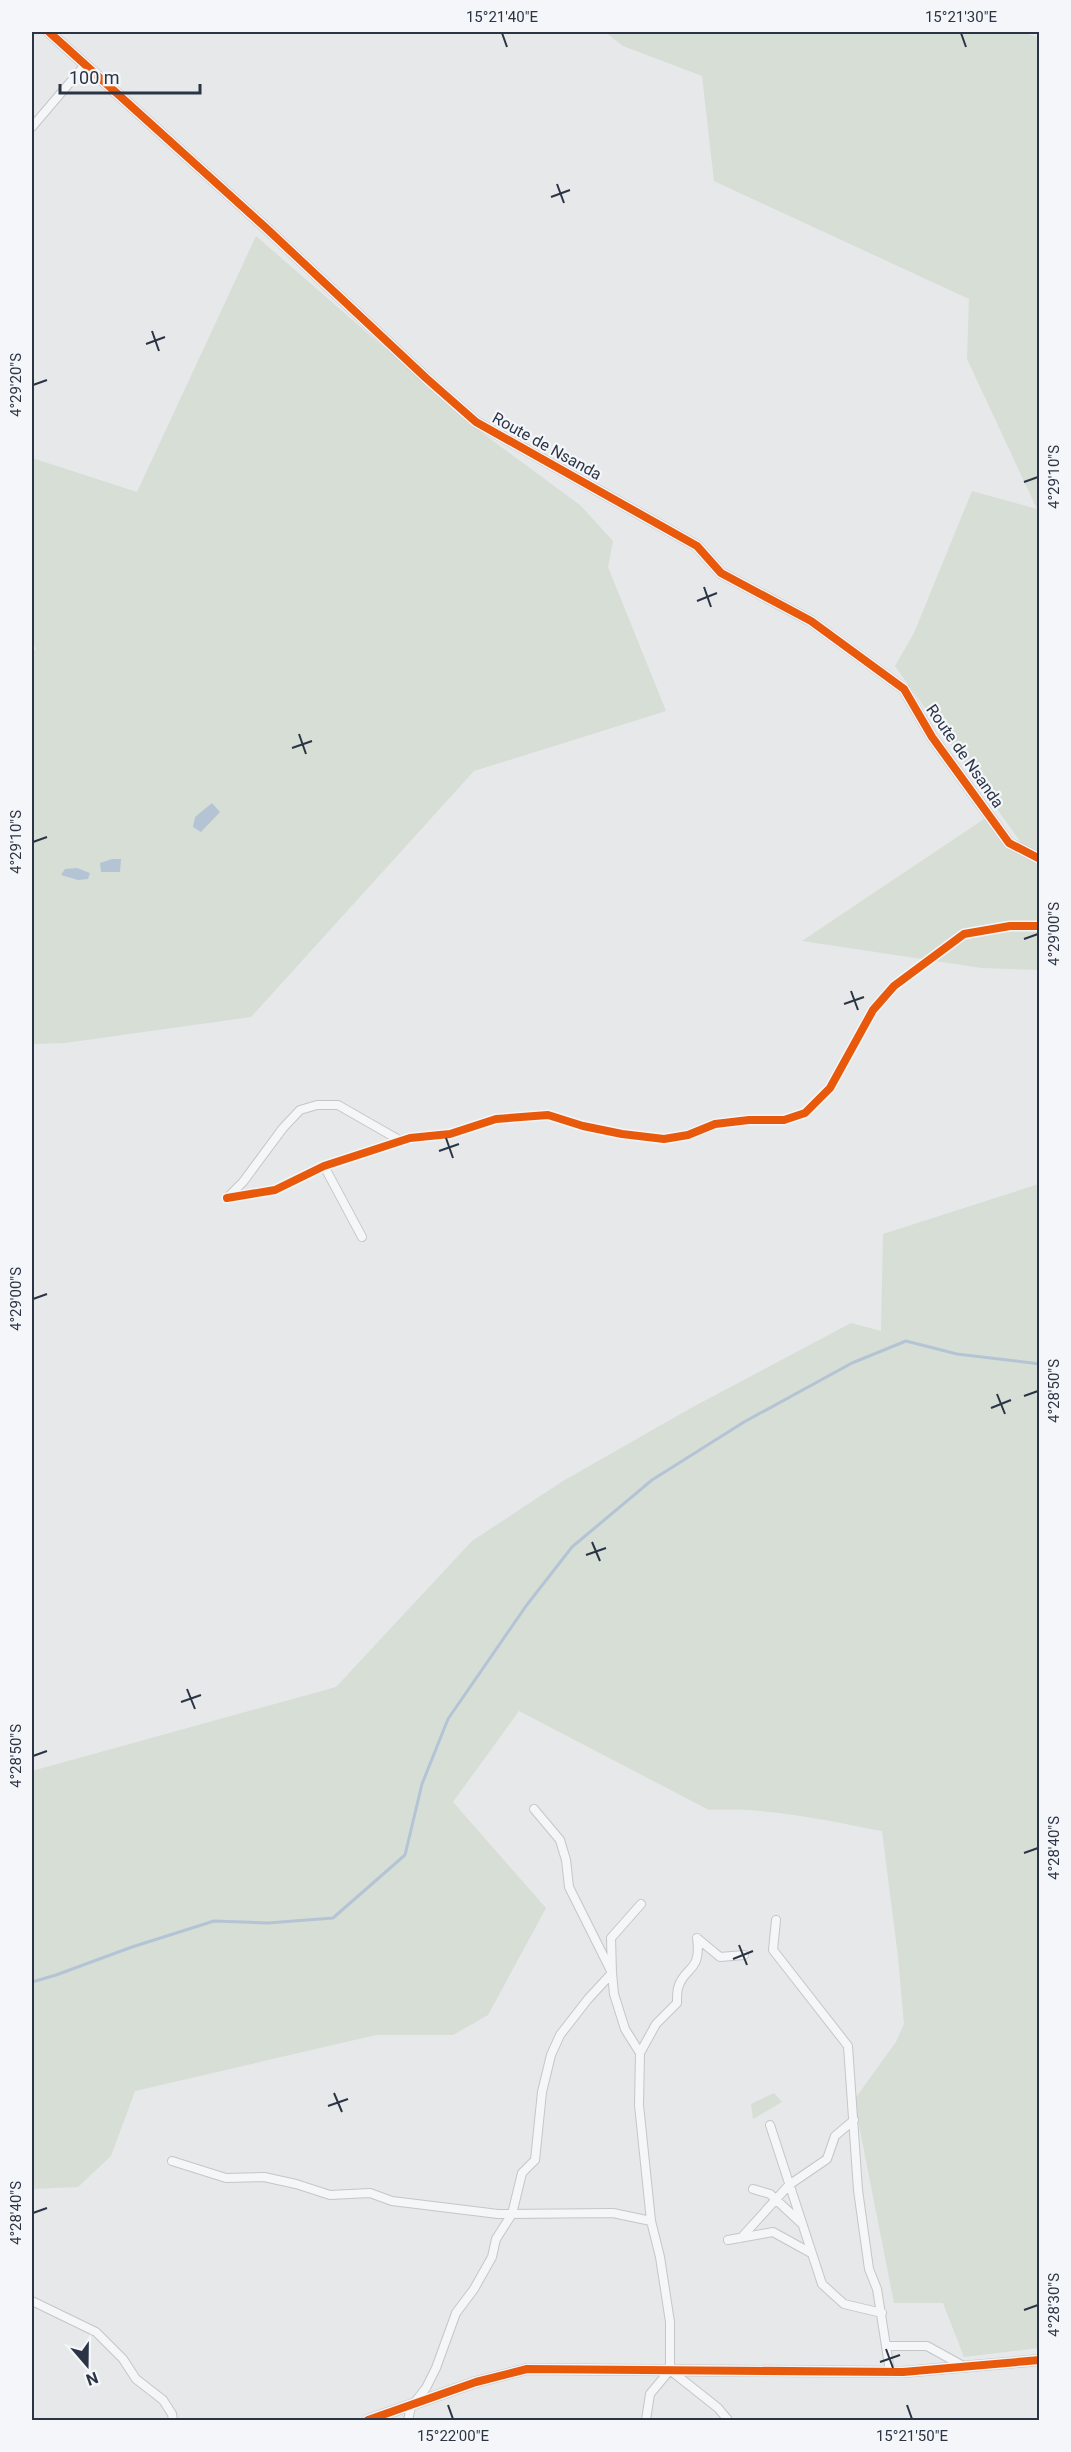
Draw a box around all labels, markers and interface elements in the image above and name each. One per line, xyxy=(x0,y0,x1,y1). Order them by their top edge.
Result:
text: 15°21'40"E xyxy=(466,8,539,26)
text: 15°21'30"E xyxy=(925,8,998,26)
scale bar xyxy=(60,57,200,95)
text: 100 m xyxy=(69,67,120,88)
text: 4°29'20"S xyxy=(7,353,25,417)
street label: Route de Nsanda xyxy=(489,408,605,484)
text: 4°29'10"S xyxy=(1045,445,1063,509)
street label: Route de Nsanda xyxy=(922,701,1008,811)
text: 4°29'10"S xyxy=(7,810,25,874)
text: 4°29'00"S xyxy=(1045,902,1063,966)
text: 4°29'00"S xyxy=(7,1267,25,1331)
text: 4°28'50"S xyxy=(1045,1359,1063,1423)
text: 4°28'50"S xyxy=(7,1724,25,1788)
text: 4°28'40"S xyxy=(1045,1816,1063,1880)
text: 4°28'40"S xyxy=(7,2181,25,2245)
text: 4°28'30"S xyxy=(1045,2273,1063,2337)
north arrow xyxy=(57,2335,117,2395)
text: N xyxy=(83,2368,101,2389)
text: 15°22'00"E xyxy=(417,2427,490,2445)
text: 15°21'50"E xyxy=(876,2427,949,2445)

